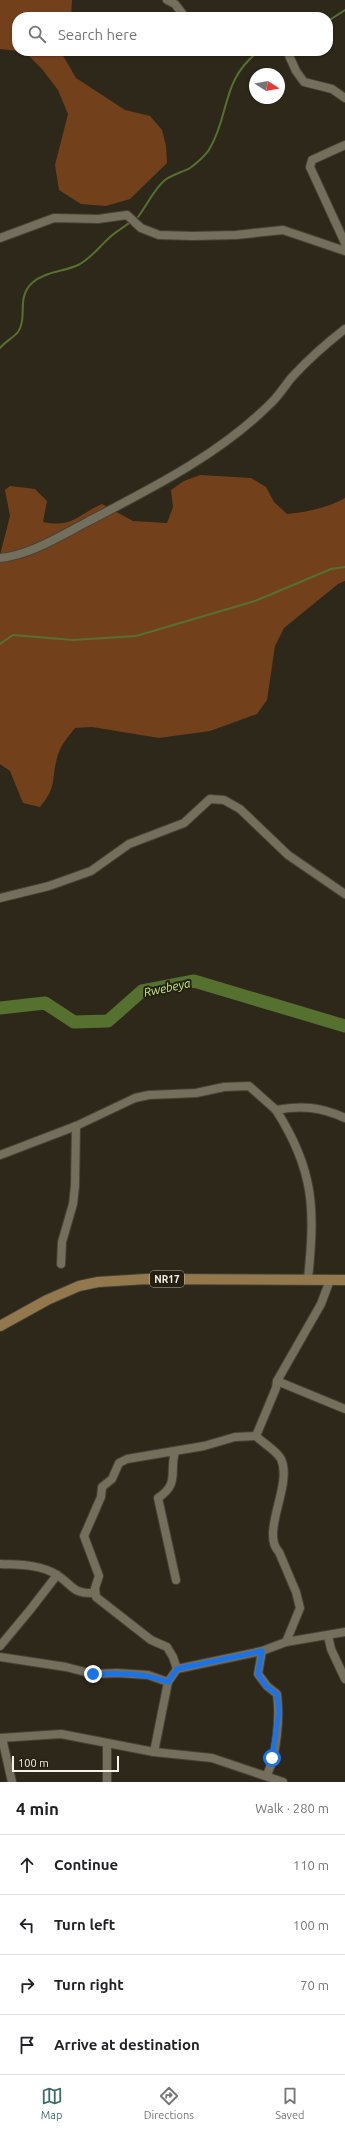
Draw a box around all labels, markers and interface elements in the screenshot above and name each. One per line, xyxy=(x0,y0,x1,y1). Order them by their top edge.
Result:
search box xyxy=(12,12,333,56)
icon: search xyxy=(26,23,48,45)
text: Search here xyxy=(58,26,137,43)
north arrow xyxy=(249,68,285,104)
water label: Rwebeya xyxy=(142,976,192,999)
road number: NR17 xyxy=(150,1271,184,1287)
route end xyxy=(84,1665,102,1683)
route start xyxy=(263,1749,281,1767)
scale bar xyxy=(12,1754,119,1773)
text: 100 m xyxy=(18,1757,49,1769)
text: 4 min xyxy=(16,1799,59,1818)
text: Walk · 280 m xyxy=(255,1801,329,1815)
icon: ahead xyxy=(16,1854,38,1876)
text: Continue xyxy=(54,1856,118,1873)
text: 110 m xyxy=(293,1858,329,1872)
icon: left xyxy=(16,1914,38,1936)
text: Turn left xyxy=(54,1916,115,1933)
text: 100 m xyxy=(293,1918,329,1932)
icon: right xyxy=(16,1974,38,1996)
text: Turn right xyxy=(54,1976,124,1993)
text: 70 m xyxy=(300,1978,329,1992)
icon: arrive xyxy=(16,2034,38,2056)
text: Arrive at destination xyxy=(54,2036,200,2053)
tab: Map xyxy=(41,2085,63,2121)
tab: Directions xyxy=(144,2085,194,2121)
tab: Saved xyxy=(275,2085,304,2121)

